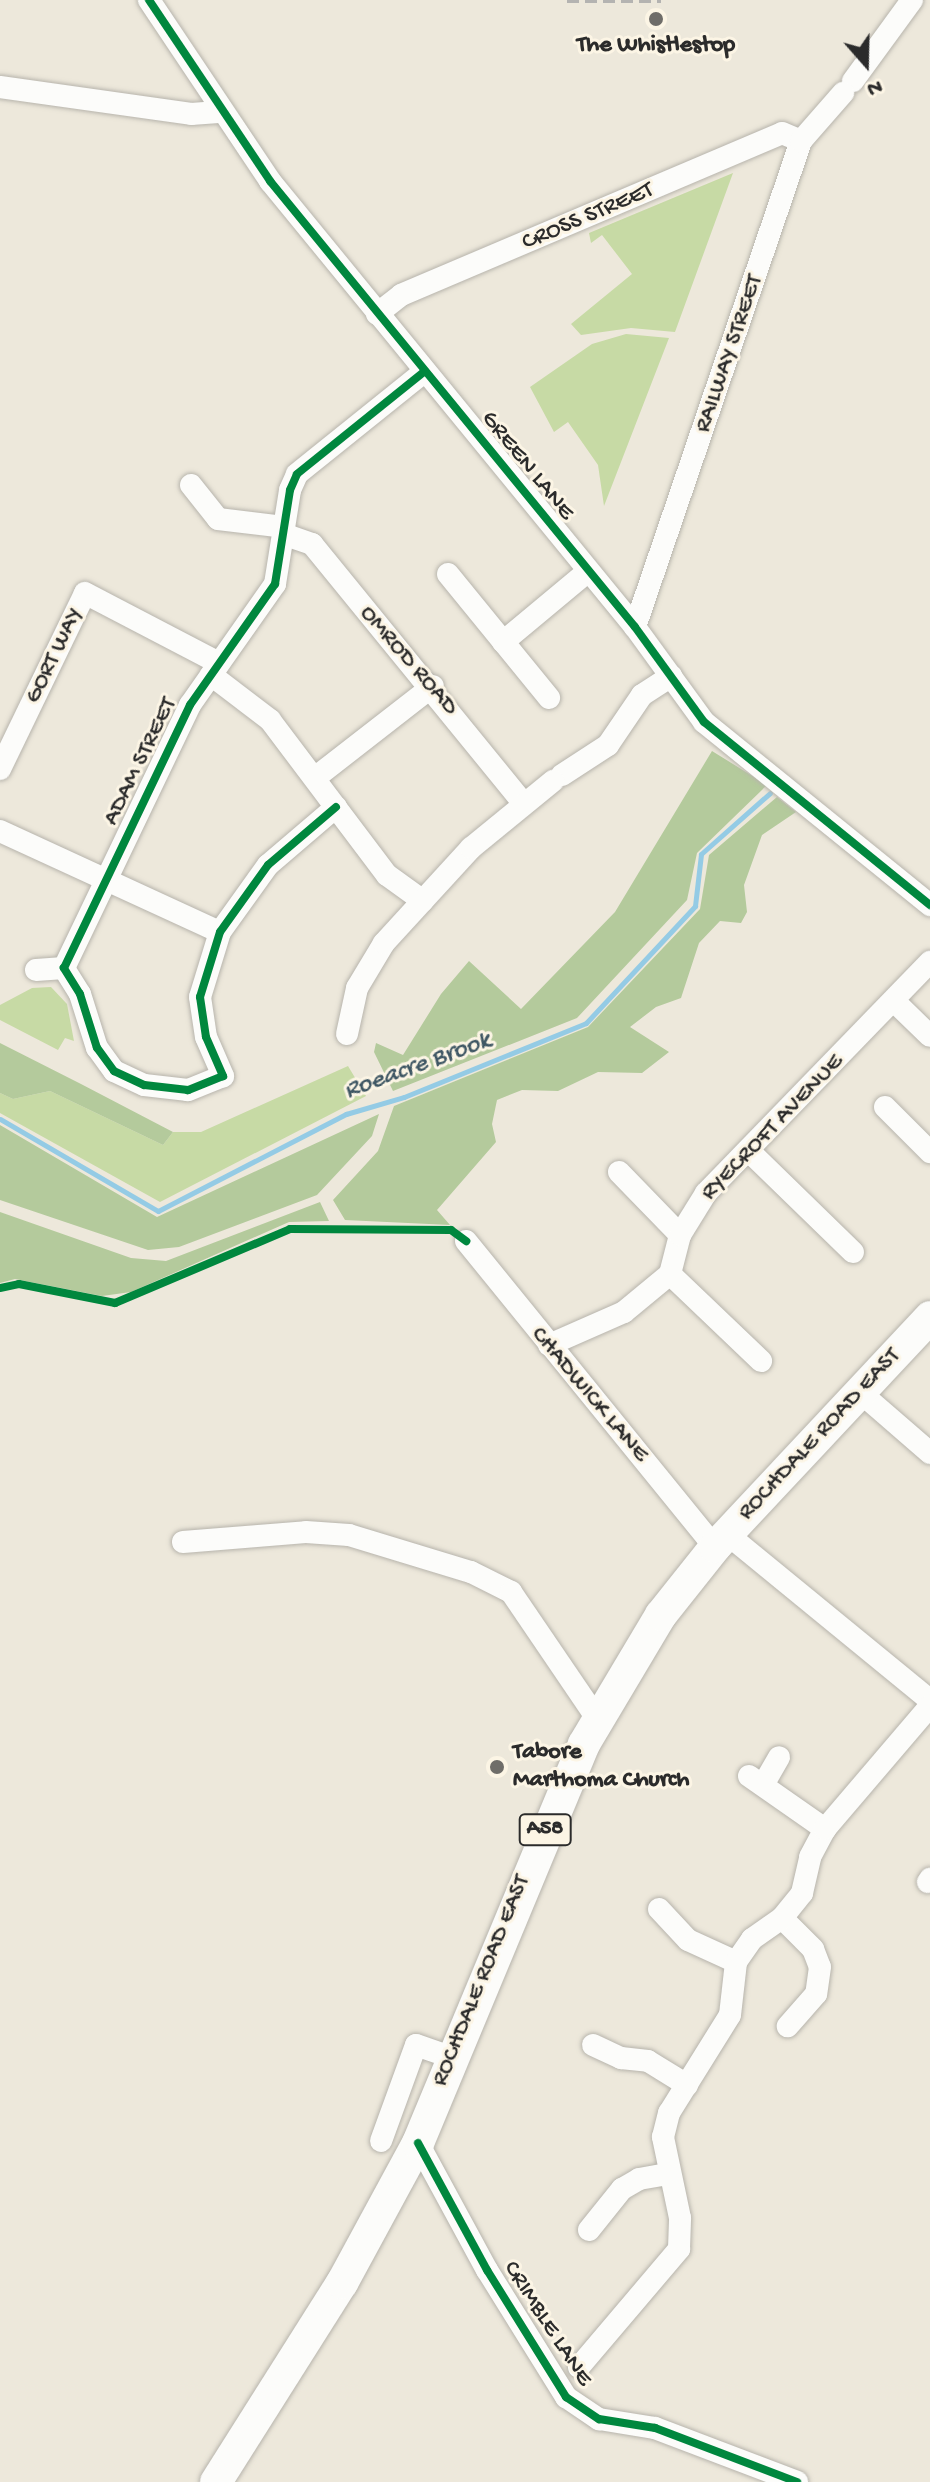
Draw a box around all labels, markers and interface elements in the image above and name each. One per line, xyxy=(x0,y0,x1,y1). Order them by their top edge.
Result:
marker: The Whistlestop xyxy=(647,10,665,28)
north arrow xyxy=(826,24,906,104)
place label: The Whistlestop xyxy=(577,32,735,60)
text: N xyxy=(863,72,885,101)
street label: CROSS STREET xyxy=(518,176,658,258)
street label: RAILWAY STREET xyxy=(690,271,770,437)
street label: GREEN LANE xyxy=(474,405,580,527)
street label: OMROD ROAD xyxy=(352,600,464,722)
street label: GORT WAY xyxy=(20,604,90,708)
street label: ADAM STREET xyxy=(98,694,184,830)
water label: Roeacre Brook xyxy=(340,1026,496,1108)
street label: RYECROFT AVENUE xyxy=(696,1049,850,1207)
street label: CHADWICK LANE xyxy=(524,1321,654,1469)
street label: ROCHDALE ROAD EAST xyxy=(733,1343,907,1527)
place label: Tabore Marthoma Church xyxy=(513,1739,689,1795)
marker: Tabore Marthoma Church xyxy=(488,1758,506,1776)
road number: A58 xyxy=(517,1812,573,1848)
street label: ROCHDALE ROAD EAST xyxy=(427,1871,537,2091)
street label: CRIMBLE LANE xyxy=(496,2256,598,2392)

